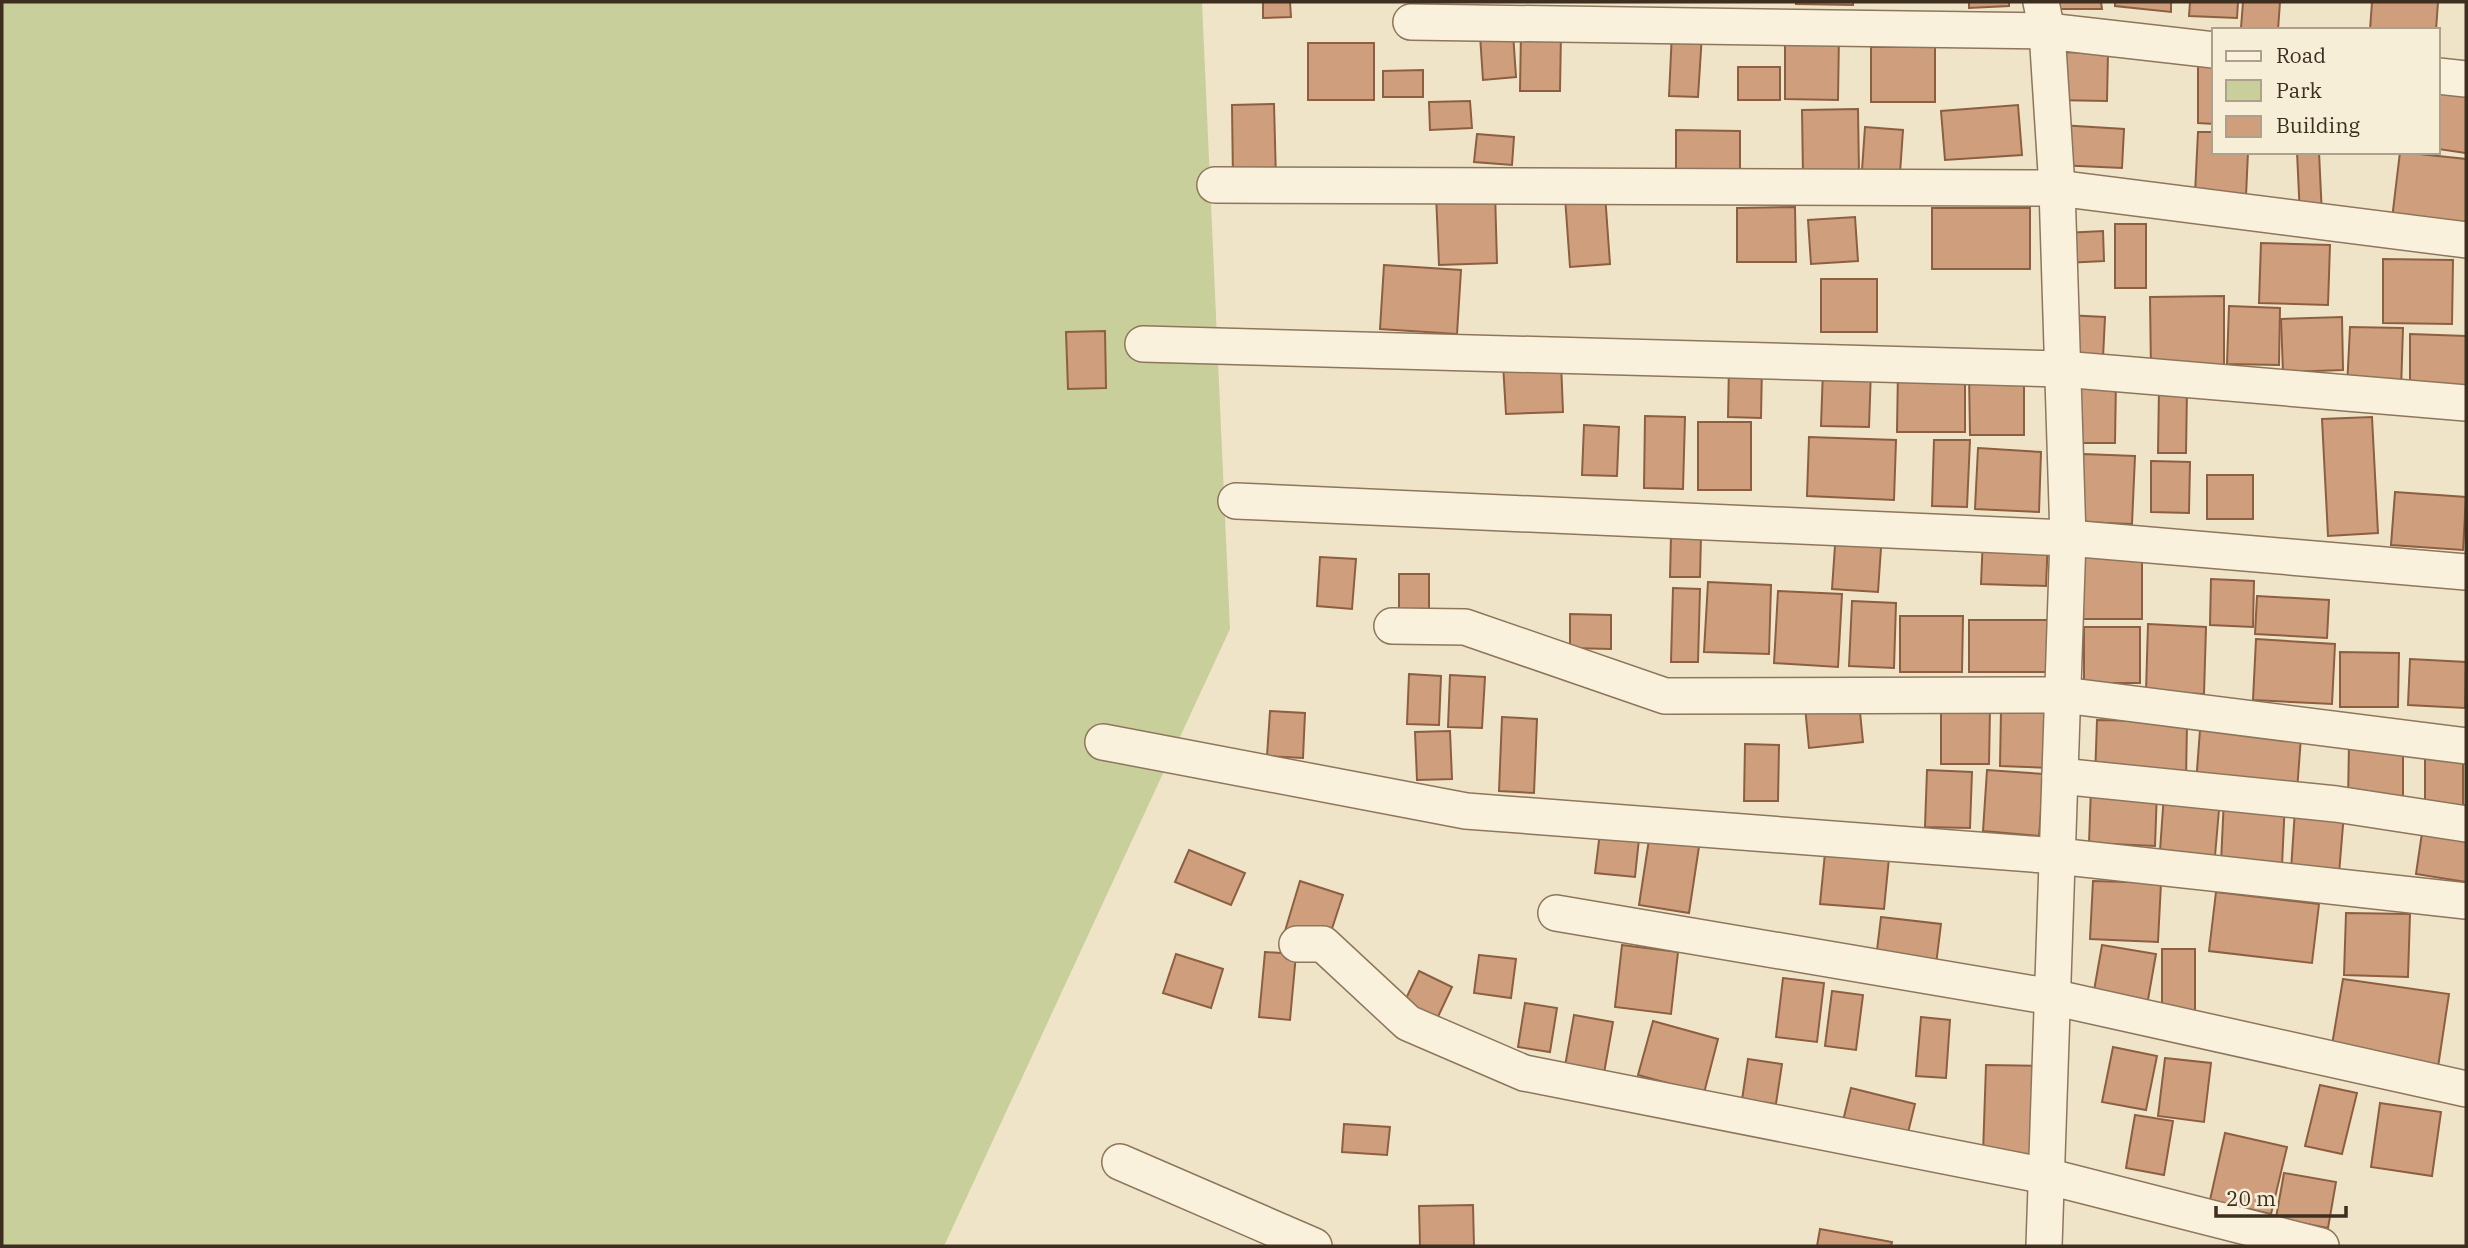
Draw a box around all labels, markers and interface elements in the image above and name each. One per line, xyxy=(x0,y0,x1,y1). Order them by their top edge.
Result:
legend xyxy=(2212,28,2440,154)
text: Road xyxy=(2276,41,2326,69)
text: Park xyxy=(2276,76,2323,104)
text: Building xyxy=(2276,111,2361,139)
scale bar xyxy=(2216,1174,2346,1218)
text: 20 m xyxy=(2226,1184,2276,1212)

